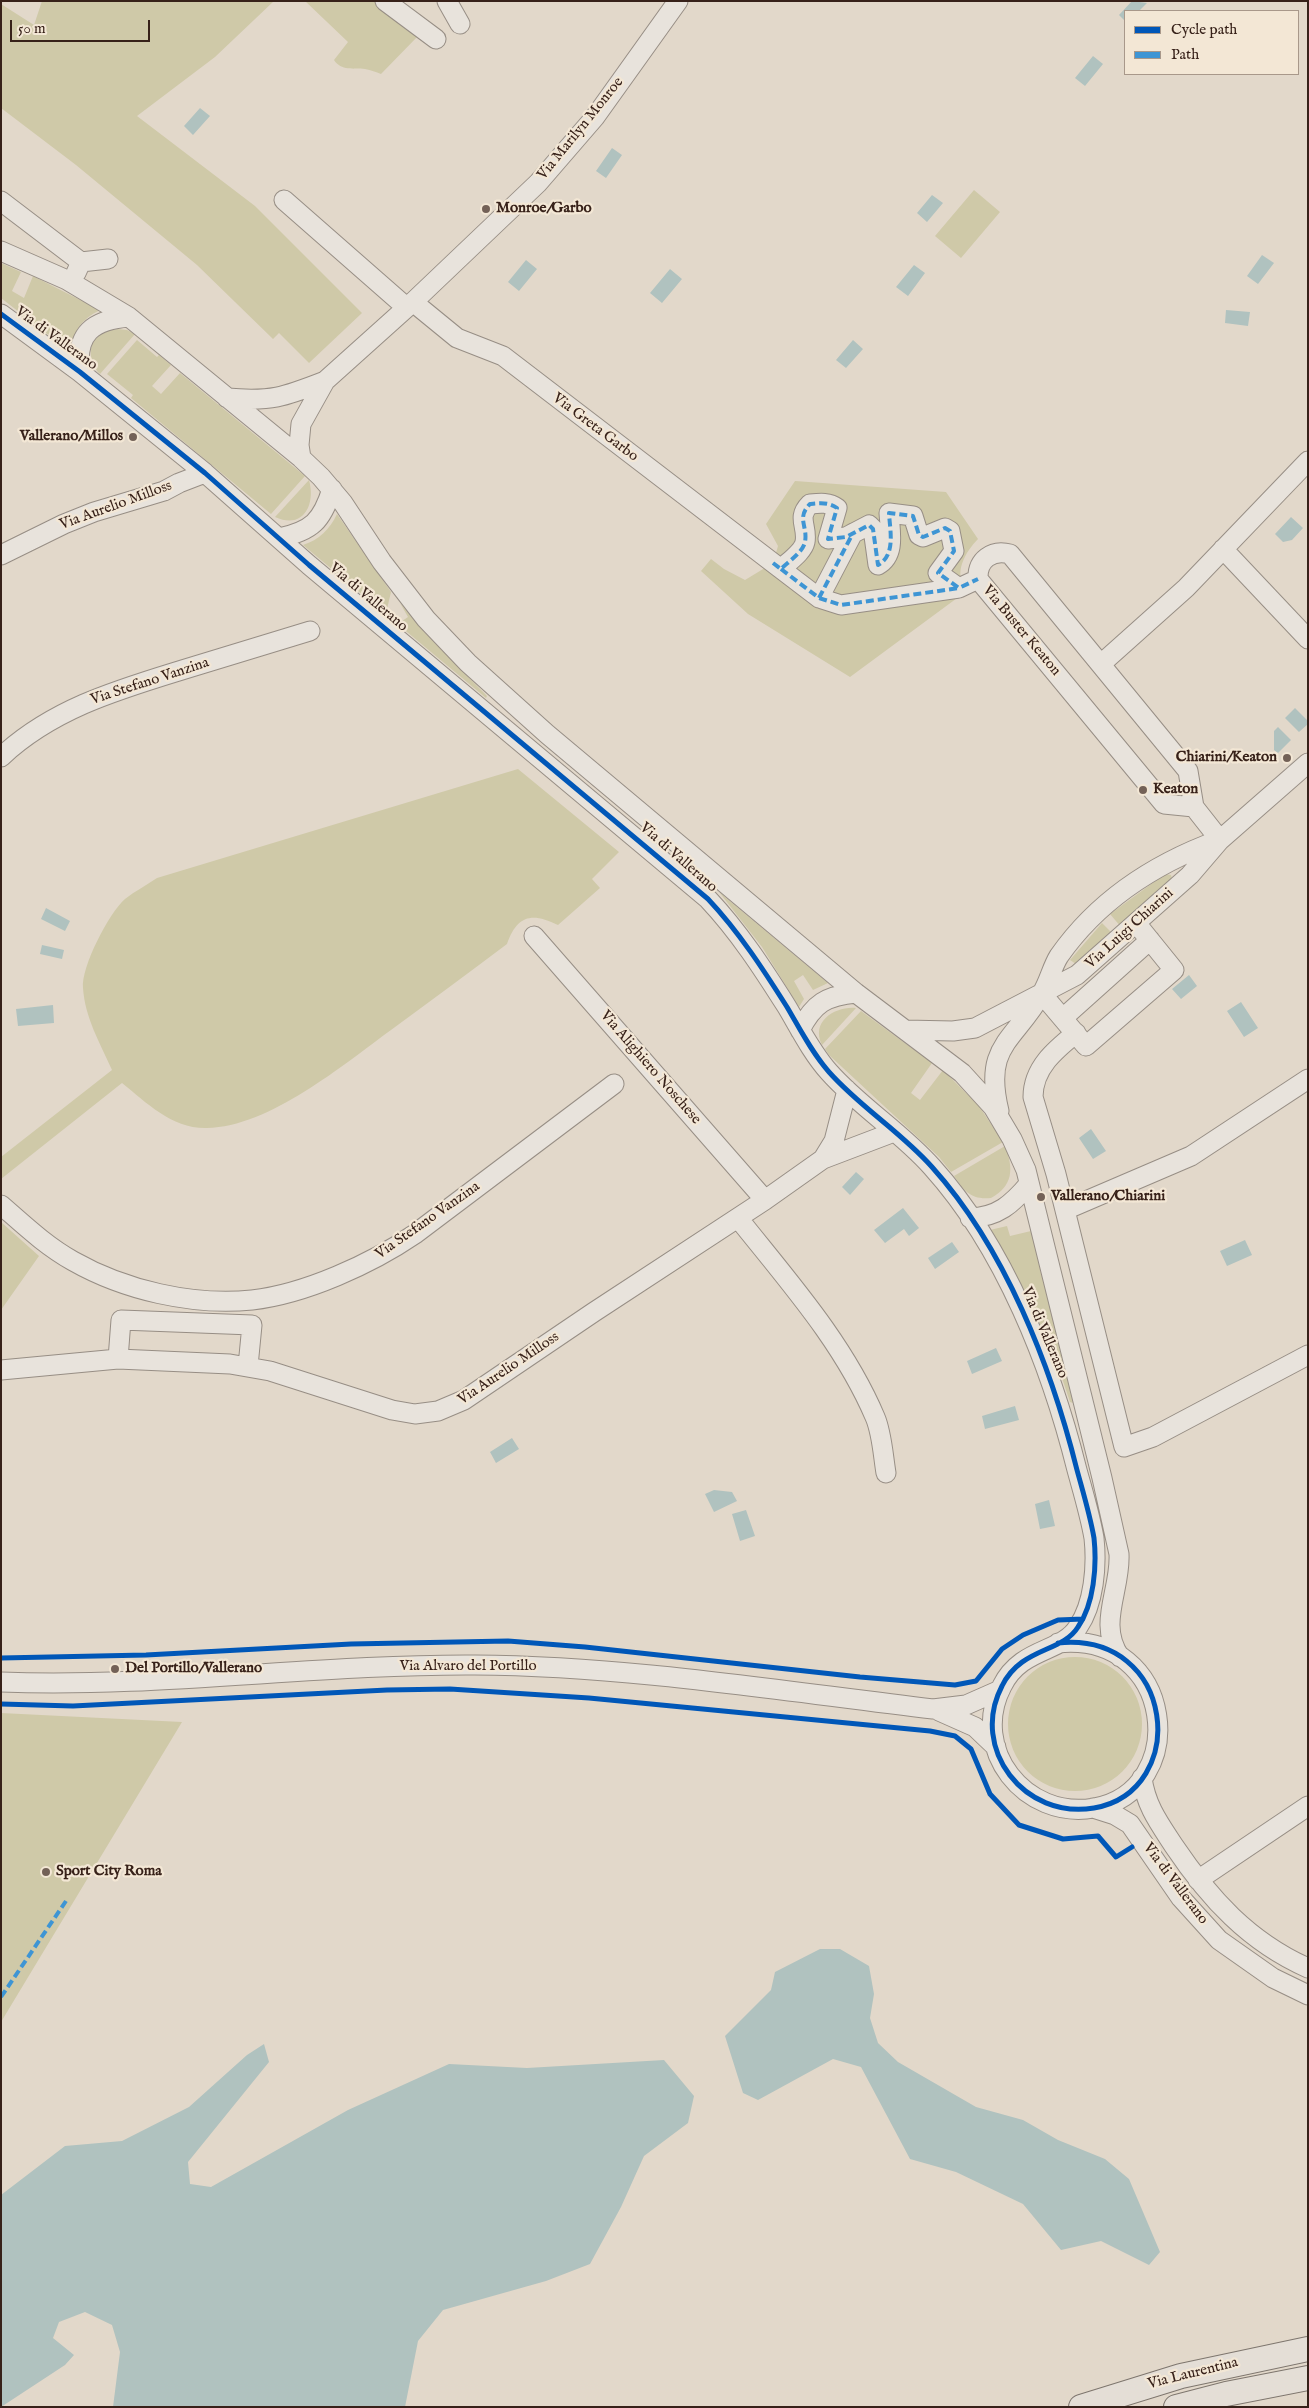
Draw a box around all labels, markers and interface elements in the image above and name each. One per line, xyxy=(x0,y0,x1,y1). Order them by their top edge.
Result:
scale bar xyxy=(12,10,152,42)
legend xyxy=(1124,10,1299,75)
text: 50 m xyxy=(18,19,46,38)
text: Cycle path xyxy=(1171,20,1237,39)
text: Path xyxy=(1171,45,1199,64)
street label: Via Marilyn Monroe xyxy=(534,74,628,184)
place label: Monroe/Garbo xyxy=(496,200,592,218)
marker: Monroe/Garbo xyxy=(480,203,492,215)
street label: Via di Vallerano xyxy=(11,303,101,375)
street label: Via Greta Garbo xyxy=(549,390,641,466)
place label: Vallerano/Millos xyxy=(20,428,123,446)
marker: Vallerano/Millos xyxy=(127,431,139,443)
street label: Via Aurelio Milloss xyxy=(57,477,175,535)
street label: Via di Vallerano xyxy=(325,560,411,636)
street label: Via Buster Keaton xyxy=(978,582,1064,680)
street label: Via Stefano Vanzina xyxy=(89,654,211,710)
place label: Chiarini/Keaton xyxy=(1176,749,1277,767)
marker: Chiarini/Keaton xyxy=(1281,752,1293,764)
place label: Keaton xyxy=(1153,781,1198,799)
marker: Keaton xyxy=(1137,784,1149,796)
street label: Via di Vallerano xyxy=(635,819,721,897)
street label: Via Luigi Chiarini xyxy=(1082,885,1178,973)
street label: Via Alighiero Noschese xyxy=(596,1007,704,1129)
street label: Via Stefano Vanzina xyxy=(372,1178,484,1264)
place label: Vallerano/Chiarini xyxy=(1051,1188,1165,1206)
marker: Vallerano/Chiarini xyxy=(1035,1191,1047,1203)
street label: Via di Vallerano xyxy=(1017,1285,1071,1381)
street label: Via Aurelio Milloss xyxy=(455,1328,563,1410)
street label: Via Alvaro del Portillo xyxy=(399,1658,537,1676)
place label: Del Portillo/Vallerano xyxy=(125,1660,262,1678)
marker: Del Portillo/Vallerano xyxy=(109,1663,121,1675)
street label: Via di Vallerano xyxy=(1139,1840,1211,1928)
place label: Sport City Roma xyxy=(56,1863,162,1881)
marker: Sport City Roma xyxy=(40,1866,52,1878)
street label: Via Laurentina xyxy=(1146,2354,1240,2394)

